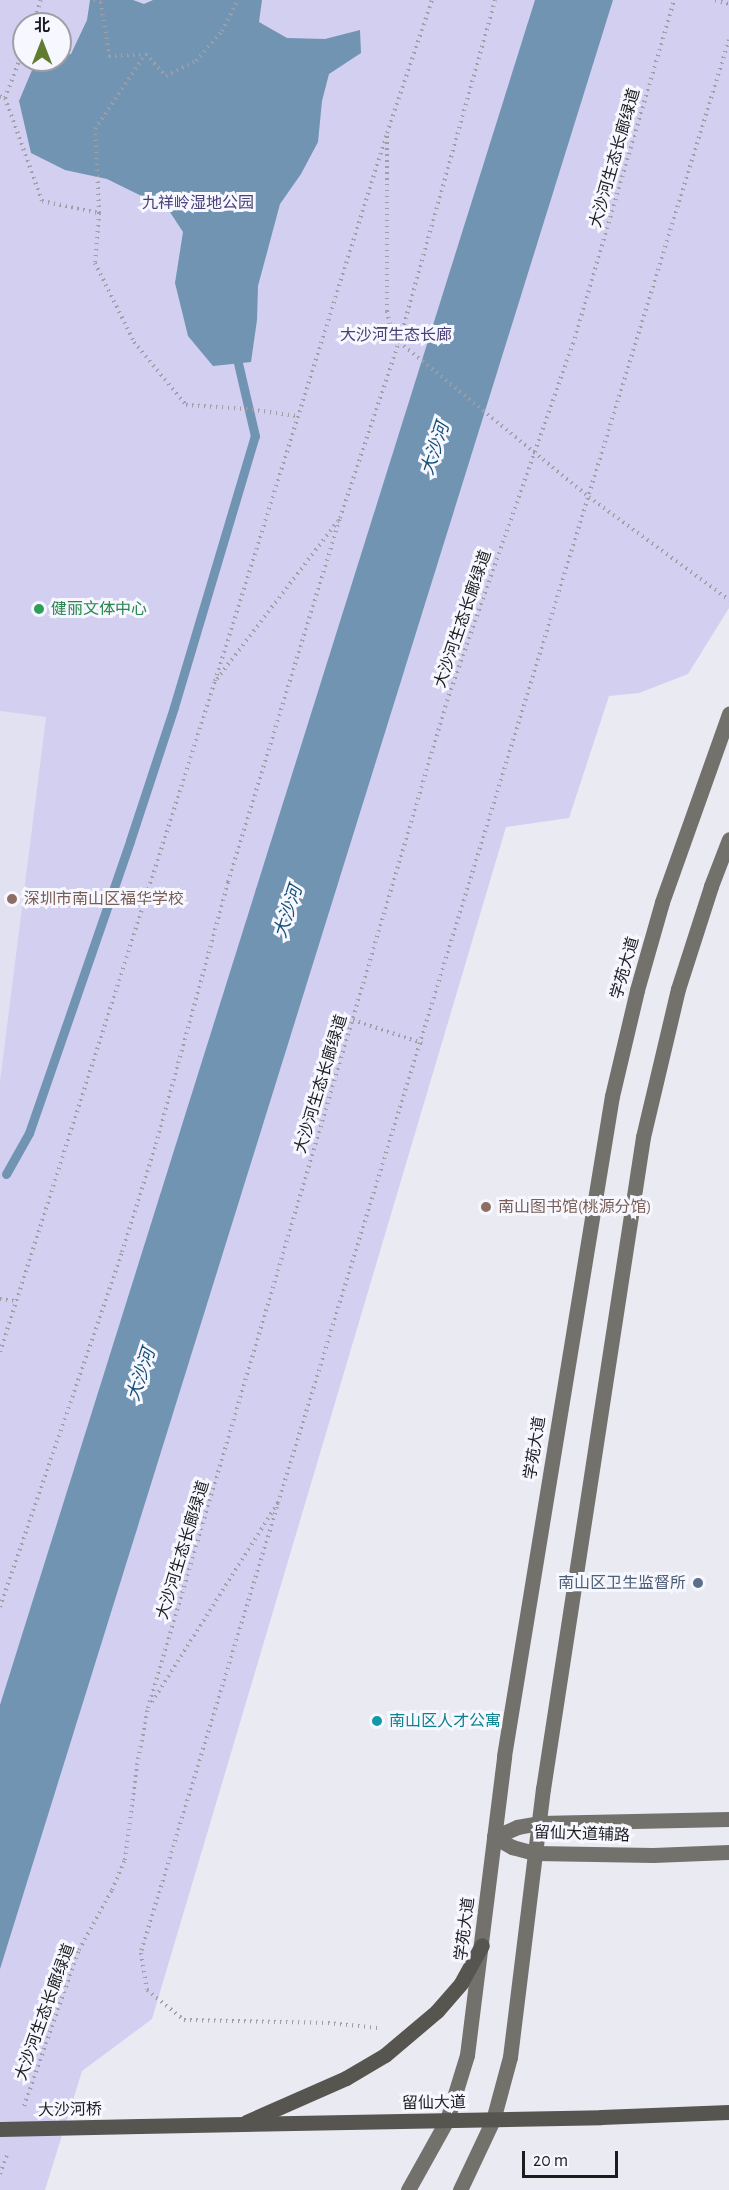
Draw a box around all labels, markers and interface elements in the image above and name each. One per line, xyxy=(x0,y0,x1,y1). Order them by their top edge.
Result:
north arrow xyxy=(12,12,72,72)
text: 北 xyxy=(34,18,50,34)
street label: 大沙河生态长廊绿道 xyxy=(586,86,644,230)
park label: 九祥岭湿地公园 xyxy=(142,193,254,213)
park label: 大沙河生态长廊 xyxy=(340,325,452,345)
water label: 大沙河 xyxy=(417,420,455,478)
street label: 大沙河生态长廊绿道 xyxy=(430,548,496,690)
place label: 健丽文体中心 xyxy=(51,599,147,619)
marker: 健丽文体中心 xyxy=(32,602,46,616)
water label: 大沙河 xyxy=(270,883,308,941)
place label: 深圳市南山区福华学校 xyxy=(24,889,184,909)
marker: 深圳市南山区福华学校 xyxy=(5,892,19,906)
street label: 学苑大道 xyxy=(607,935,643,1001)
street label: 大沙河生态长廊绿道 xyxy=(291,1012,351,1156)
place label: 南山图书馆(桃源分馆) xyxy=(498,1197,652,1217)
marker: 南山图书馆(桃源分馆) xyxy=(479,1200,493,1214)
water label: 大沙河 xyxy=(123,1346,161,1404)
street label: 学苑大道 xyxy=(521,1415,549,1481)
street label: 大沙河生态长廊绿道 xyxy=(153,1478,213,1622)
place label: 南山区卫生监督所 xyxy=(558,1573,686,1593)
marker: 南山区卫生监督所 xyxy=(691,1576,705,1590)
place label: 南山区人才公寓 xyxy=(389,1711,501,1731)
marker: 南山区人才公寓 xyxy=(370,1714,384,1728)
street label: 留仙大道辅路 xyxy=(534,1823,630,1845)
street label: 学苑大道 xyxy=(452,1896,478,1962)
street label: 大沙河生态长廊绿道 xyxy=(11,1941,79,2083)
street label: 留仙大道 xyxy=(402,2093,466,2113)
street label: 大沙河桥 xyxy=(38,2100,102,2120)
scale bar xyxy=(525,2139,621,2177)
text: 20 m xyxy=(533,2152,568,2170)

